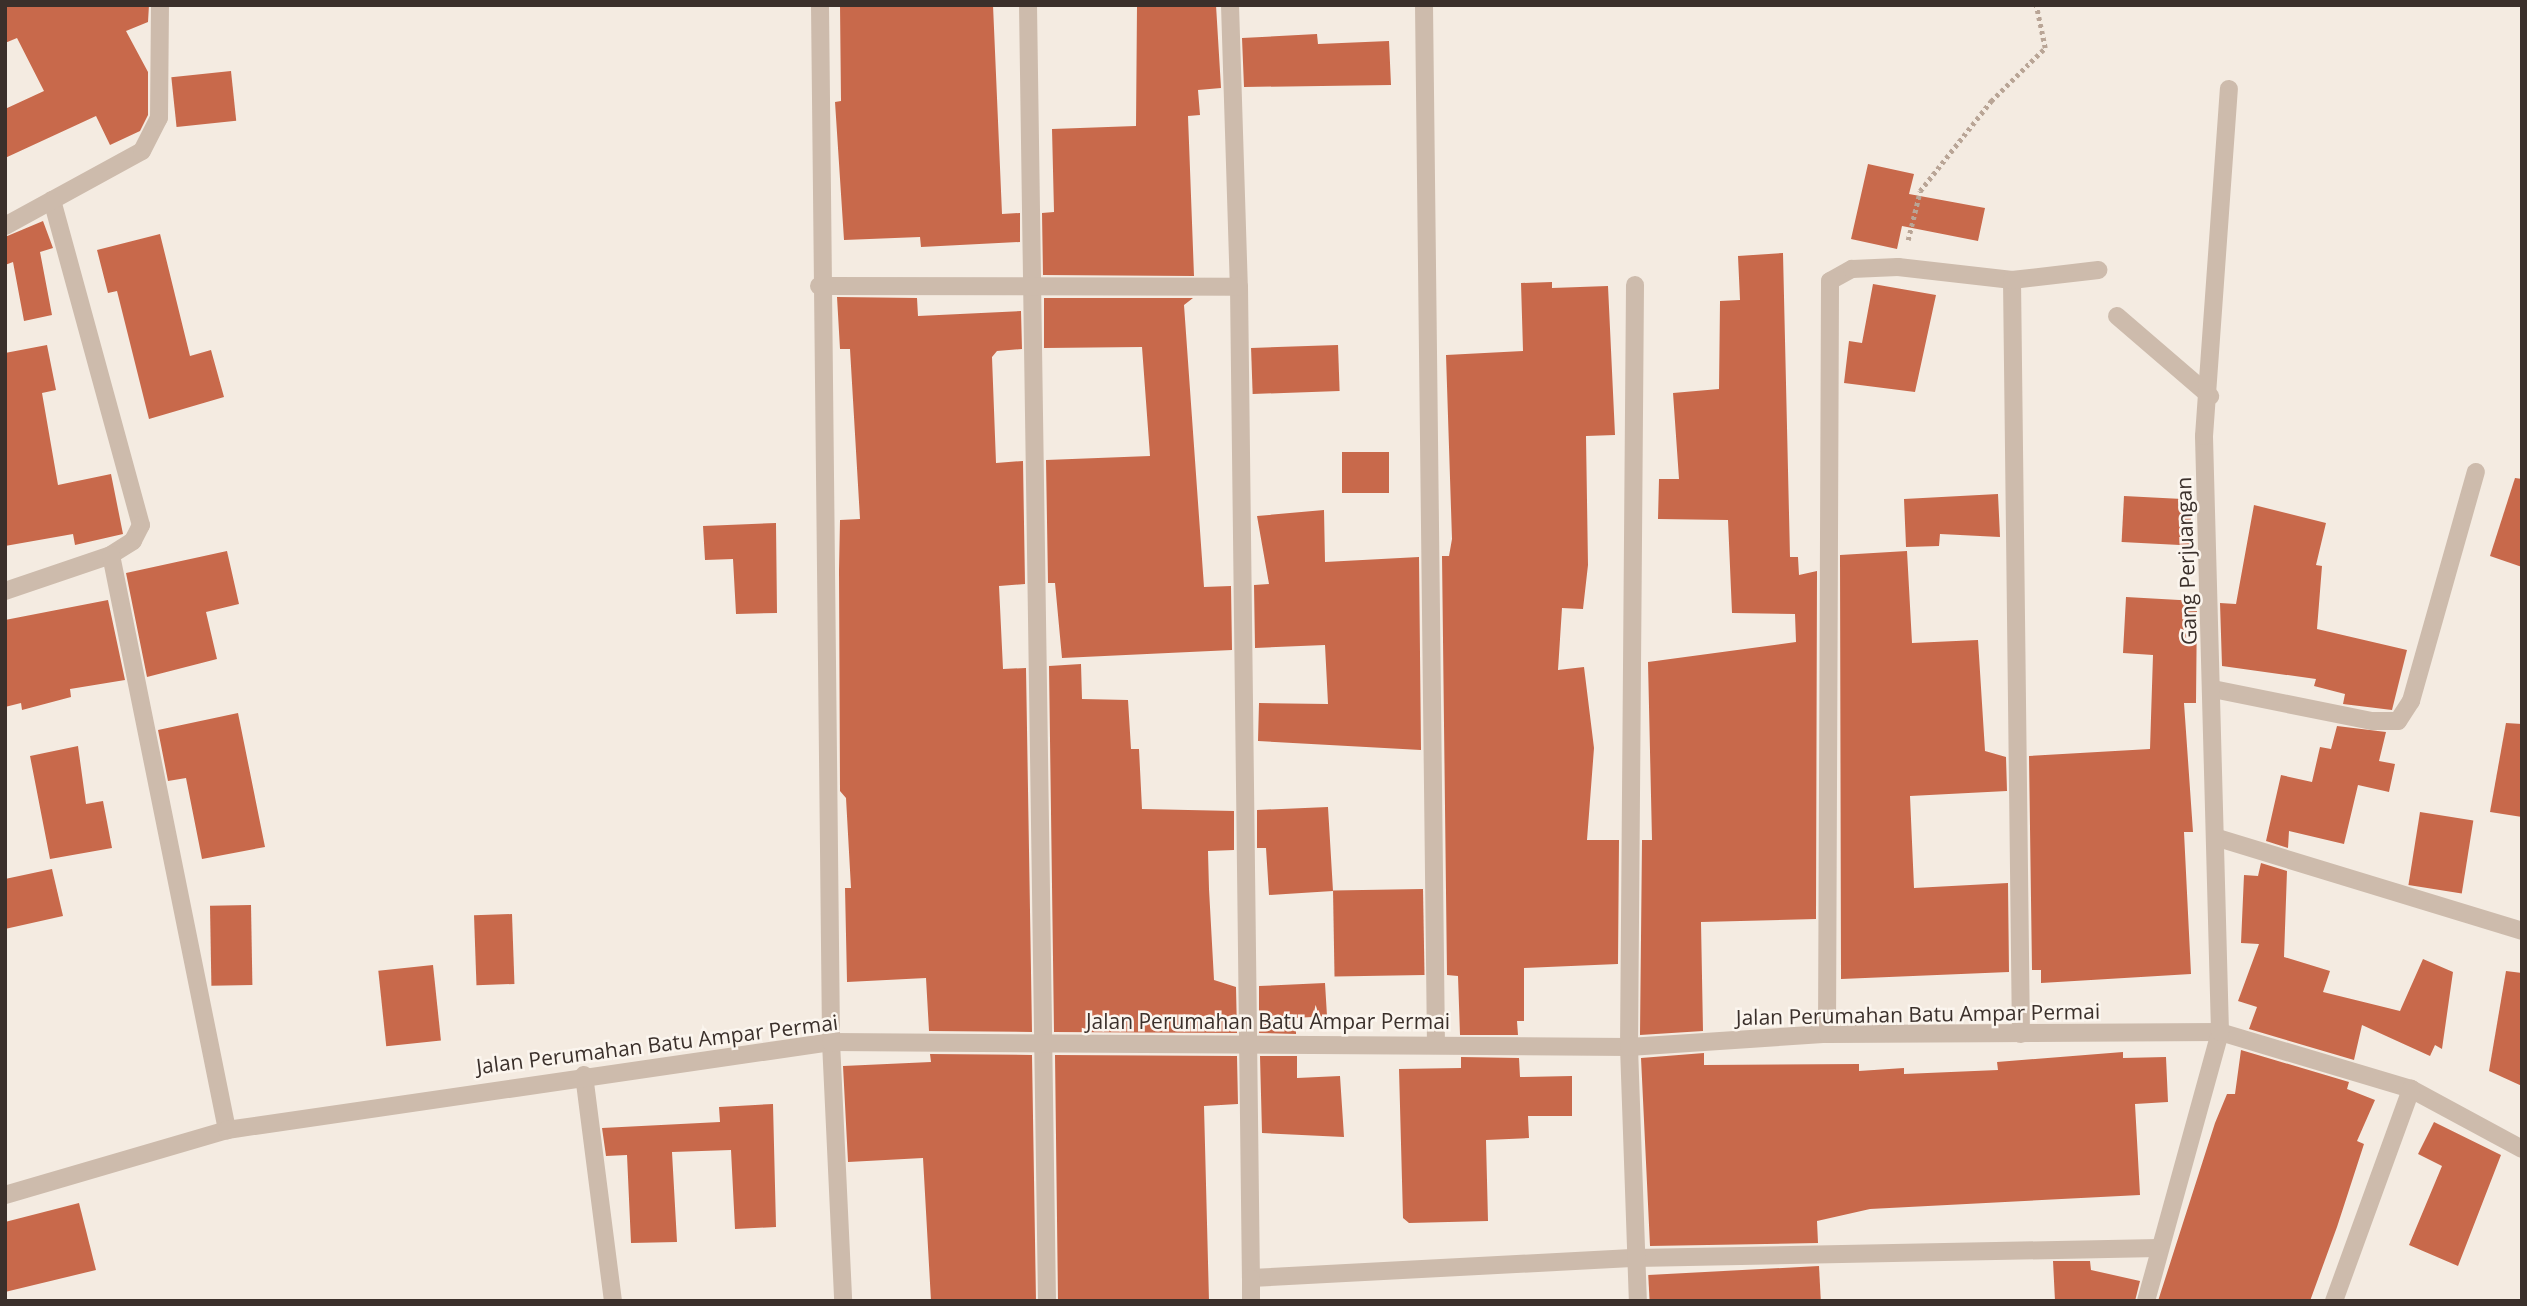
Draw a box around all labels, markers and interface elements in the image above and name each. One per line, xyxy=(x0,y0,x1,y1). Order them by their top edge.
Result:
street label: Gang Perjuangan xyxy=(2170,476,2202,646)
street label: Jalan Perumahan Batu Ampar Permai xyxy=(1736,998,2100,1030)
street label: Jalan Perumahan Batu Ampar Permai xyxy=(1086,1008,1450,1034)
street label: Jalan Perumahan Batu Ampar Permai xyxy=(475,1009,839,1079)

